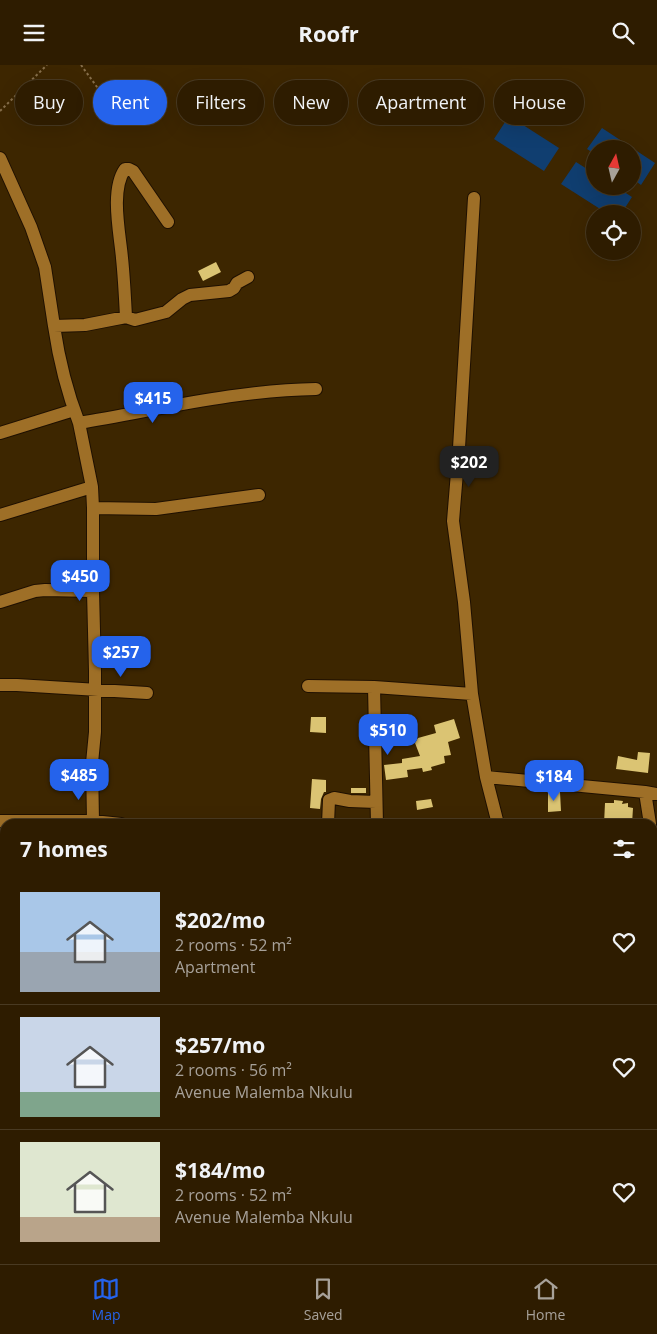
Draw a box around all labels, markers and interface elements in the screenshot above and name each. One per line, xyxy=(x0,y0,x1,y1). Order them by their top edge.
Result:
text: Roofr xyxy=(298,18,359,48)
icon: menu xyxy=(20,19,48,47)
icon: search xyxy=(609,19,637,47)
chip: Buy xyxy=(15,80,83,125)
chip: Rent xyxy=(93,80,167,125)
chip: Filters xyxy=(177,80,264,125)
chip: New xyxy=(274,80,348,125)
chip: Apartment xyxy=(358,80,484,125)
chip: House xyxy=(494,80,584,125)
north arrow xyxy=(586,140,641,195)
map controls xyxy=(586,140,641,260)
button: locate xyxy=(586,205,641,260)
pin: $415 xyxy=(123,381,183,424)
text: $415 xyxy=(135,387,171,409)
pin: $202 xyxy=(439,445,499,488)
text: $202 xyxy=(451,451,487,473)
pin: $450 xyxy=(50,559,110,602)
text: $450 xyxy=(62,565,98,587)
pin: $257 xyxy=(91,635,151,678)
text: $257 xyxy=(103,641,139,663)
pin: $510 xyxy=(358,713,418,756)
text: $510 xyxy=(370,719,406,741)
pin: $485 xyxy=(49,759,109,801)
pin: $184 xyxy=(524,759,584,802)
text: $485 xyxy=(61,764,97,786)
text: $184 xyxy=(536,765,572,787)
text: 7 homes xyxy=(20,835,108,863)
icon: filters xyxy=(610,835,638,863)
text: $202/mo xyxy=(175,906,265,934)
icon: home xyxy=(60,912,120,972)
icon: heart xyxy=(610,928,638,956)
text: 2 rooms · 52 m² xyxy=(175,934,292,956)
text: Apartment xyxy=(175,956,255,978)
text: $257/mo xyxy=(175,1031,265,1059)
icon: home xyxy=(60,1037,120,1097)
icon: heart xyxy=(610,1053,638,1081)
text: 2 rooms · 56 m² xyxy=(175,1059,292,1081)
text: Avenue Malemba Nkulu xyxy=(175,1081,353,1103)
text: $184/mo xyxy=(175,1156,265,1184)
icon: home xyxy=(60,1162,120,1222)
icon: heart xyxy=(610,1178,638,1206)
text: 2 rooms · 52 m² xyxy=(175,1184,292,1206)
text: Avenue Malemba Nkulu xyxy=(175,1206,353,1228)
tab: Map xyxy=(92,1275,121,1324)
tab: Saved xyxy=(304,1275,343,1324)
tab: Home xyxy=(526,1275,565,1324)

